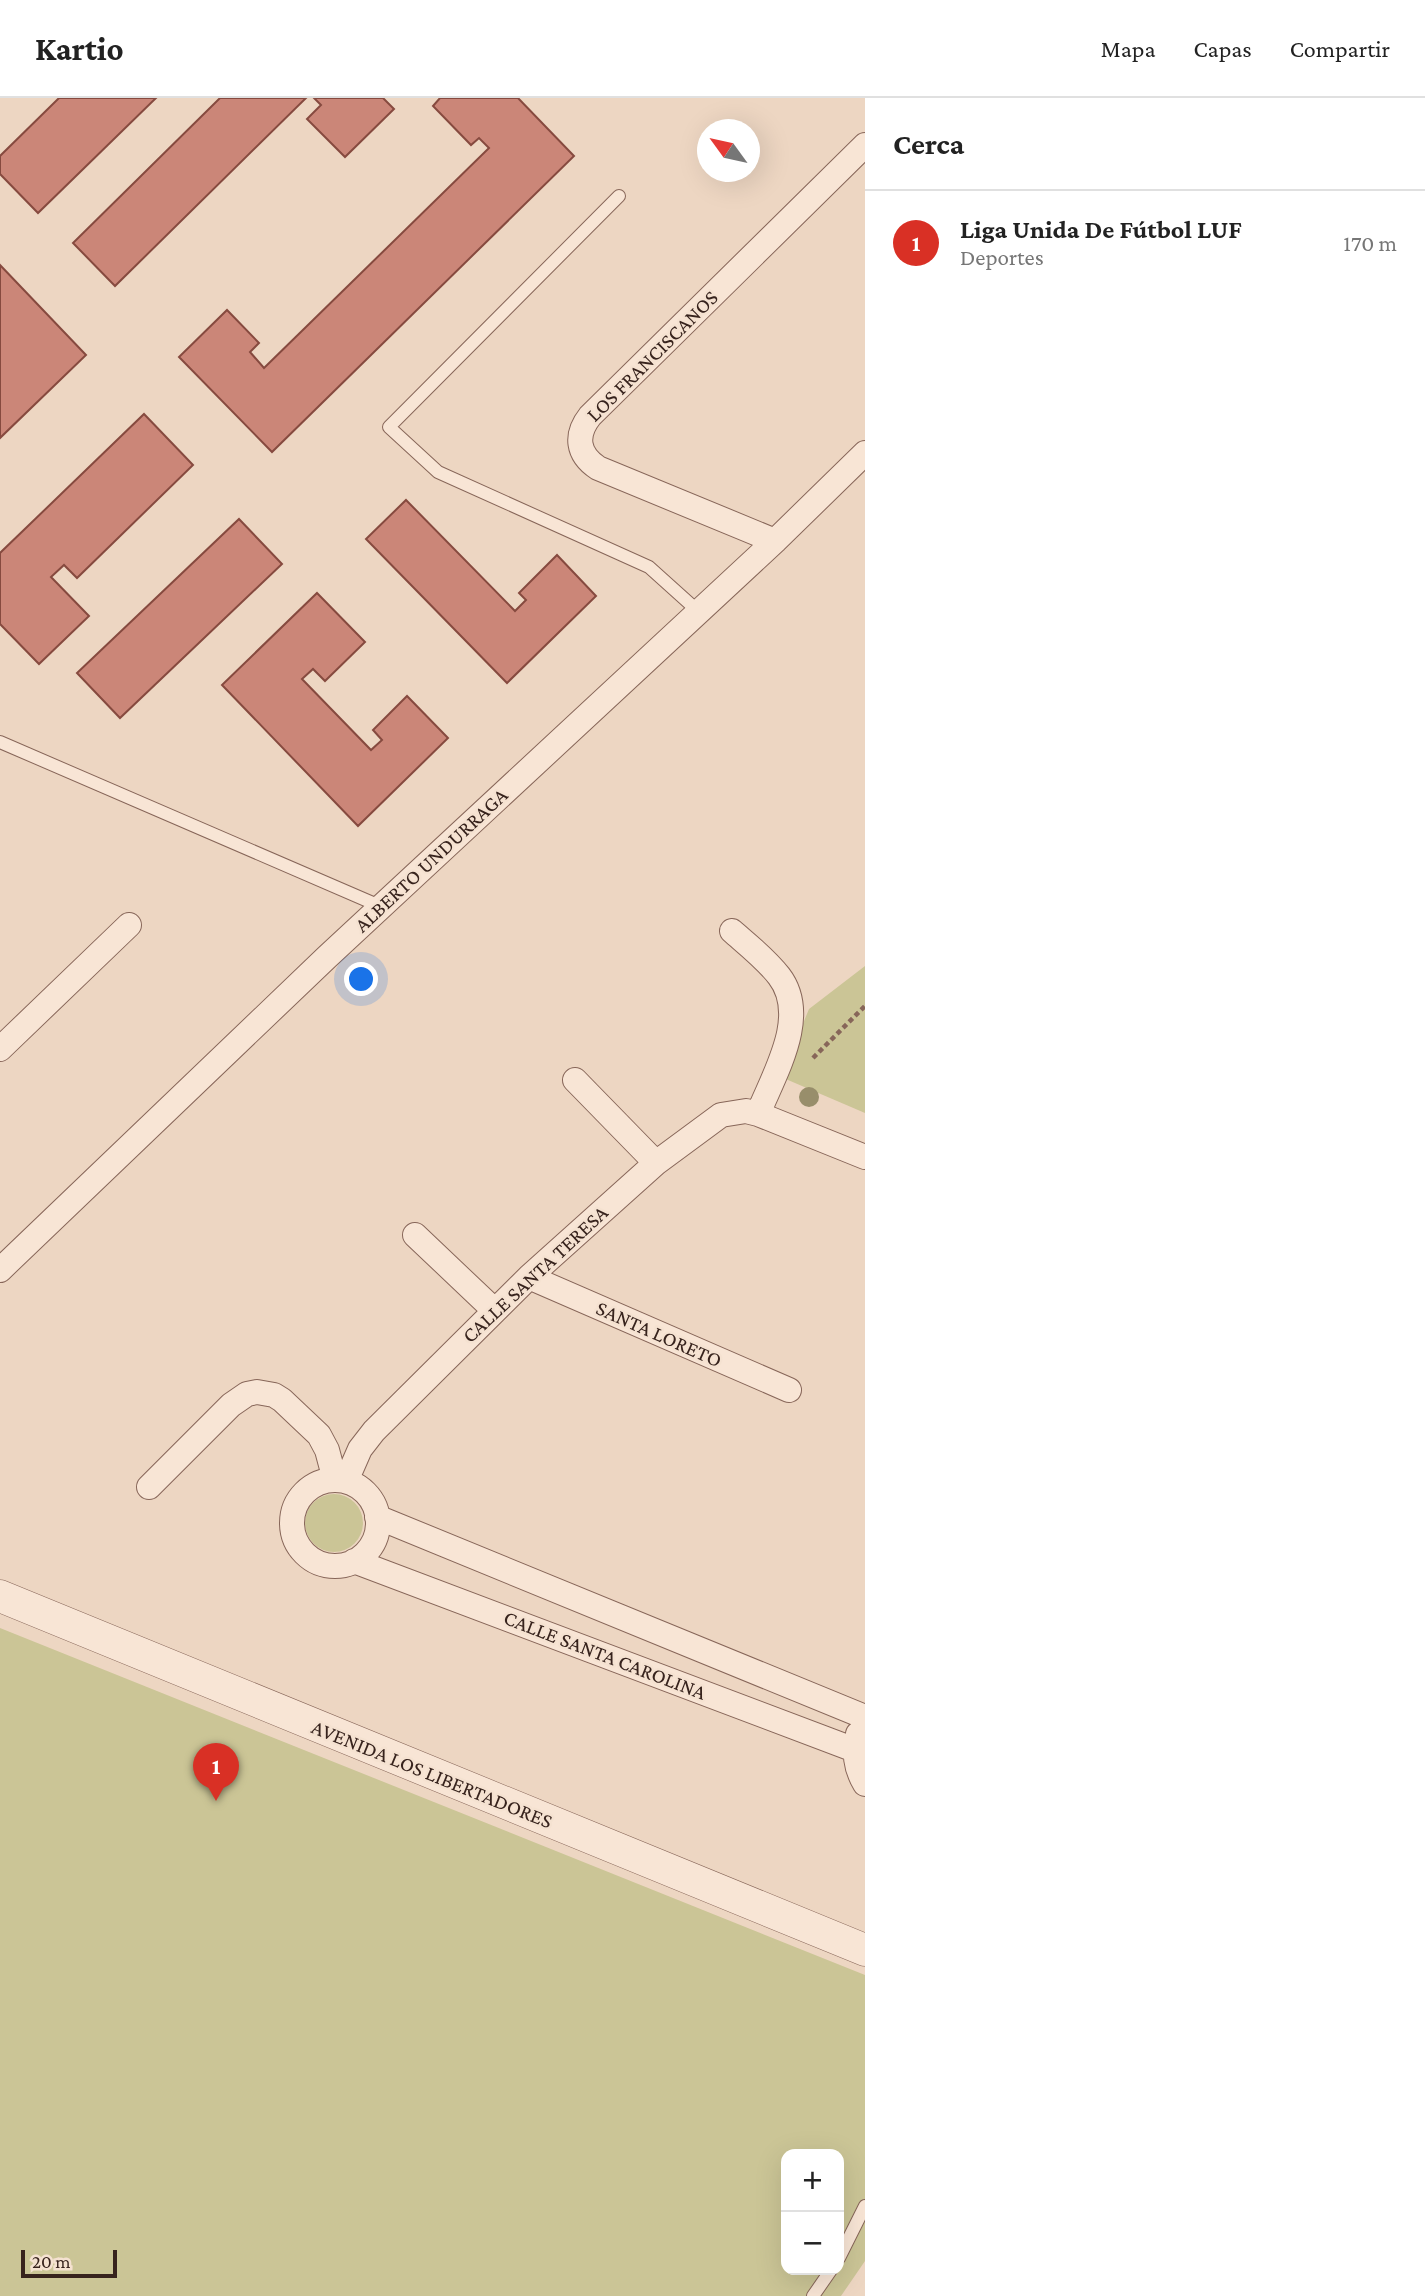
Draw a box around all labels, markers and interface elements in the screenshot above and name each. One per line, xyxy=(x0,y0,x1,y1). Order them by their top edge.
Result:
text: Kartio xyxy=(35,30,124,67)
text: Mapa xyxy=(1101,35,1156,62)
text: Capas xyxy=(1194,35,1252,62)
text: Compartir xyxy=(1290,35,1390,62)
north arrow xyxy=(697,119,760,182)
text: Cerca xyxy=(893,127,964,160)
text: Liga Unida De Fútbol LUF xyxy=(960,215,1242,244)
text: 1 xyxy=(912,230,920,256)
text: 170 m xyxy=(1343,230,1397,256)
text: Deportes xyxy=(960,244,1044,270)
street label: LOS FRANCISCANOS xyxy=(581,285,723,427)
street label: ALBERTO UNDURRAGA xyxy=(350,783,513,937)
your location xyxy=(344,962,378,996)
street label: CALLE SANTA TERESA xyxy=(457,1200,613,1348)
street label: SANTA LORETO xyxy=(592,1296,726,1372)
street label: CALLE SANTA CAROLINA xyxy=(500,1605,710,1705)
street label: AVENIDA LOS LIBERTADORES xyxy=(308,1715,556,1833)
pin: 1 xyxy=(193,1743,239,1801)
map controls xyxy=(781,2149,844,2275)
button: + xyxy=(781,2149,844,2212)
button: − xyxy=(781,2212,844,2275)
scale bar xyxy=(21,2247,117,2279)
text: 20 m xyxy=(32,2251,71,2272)

